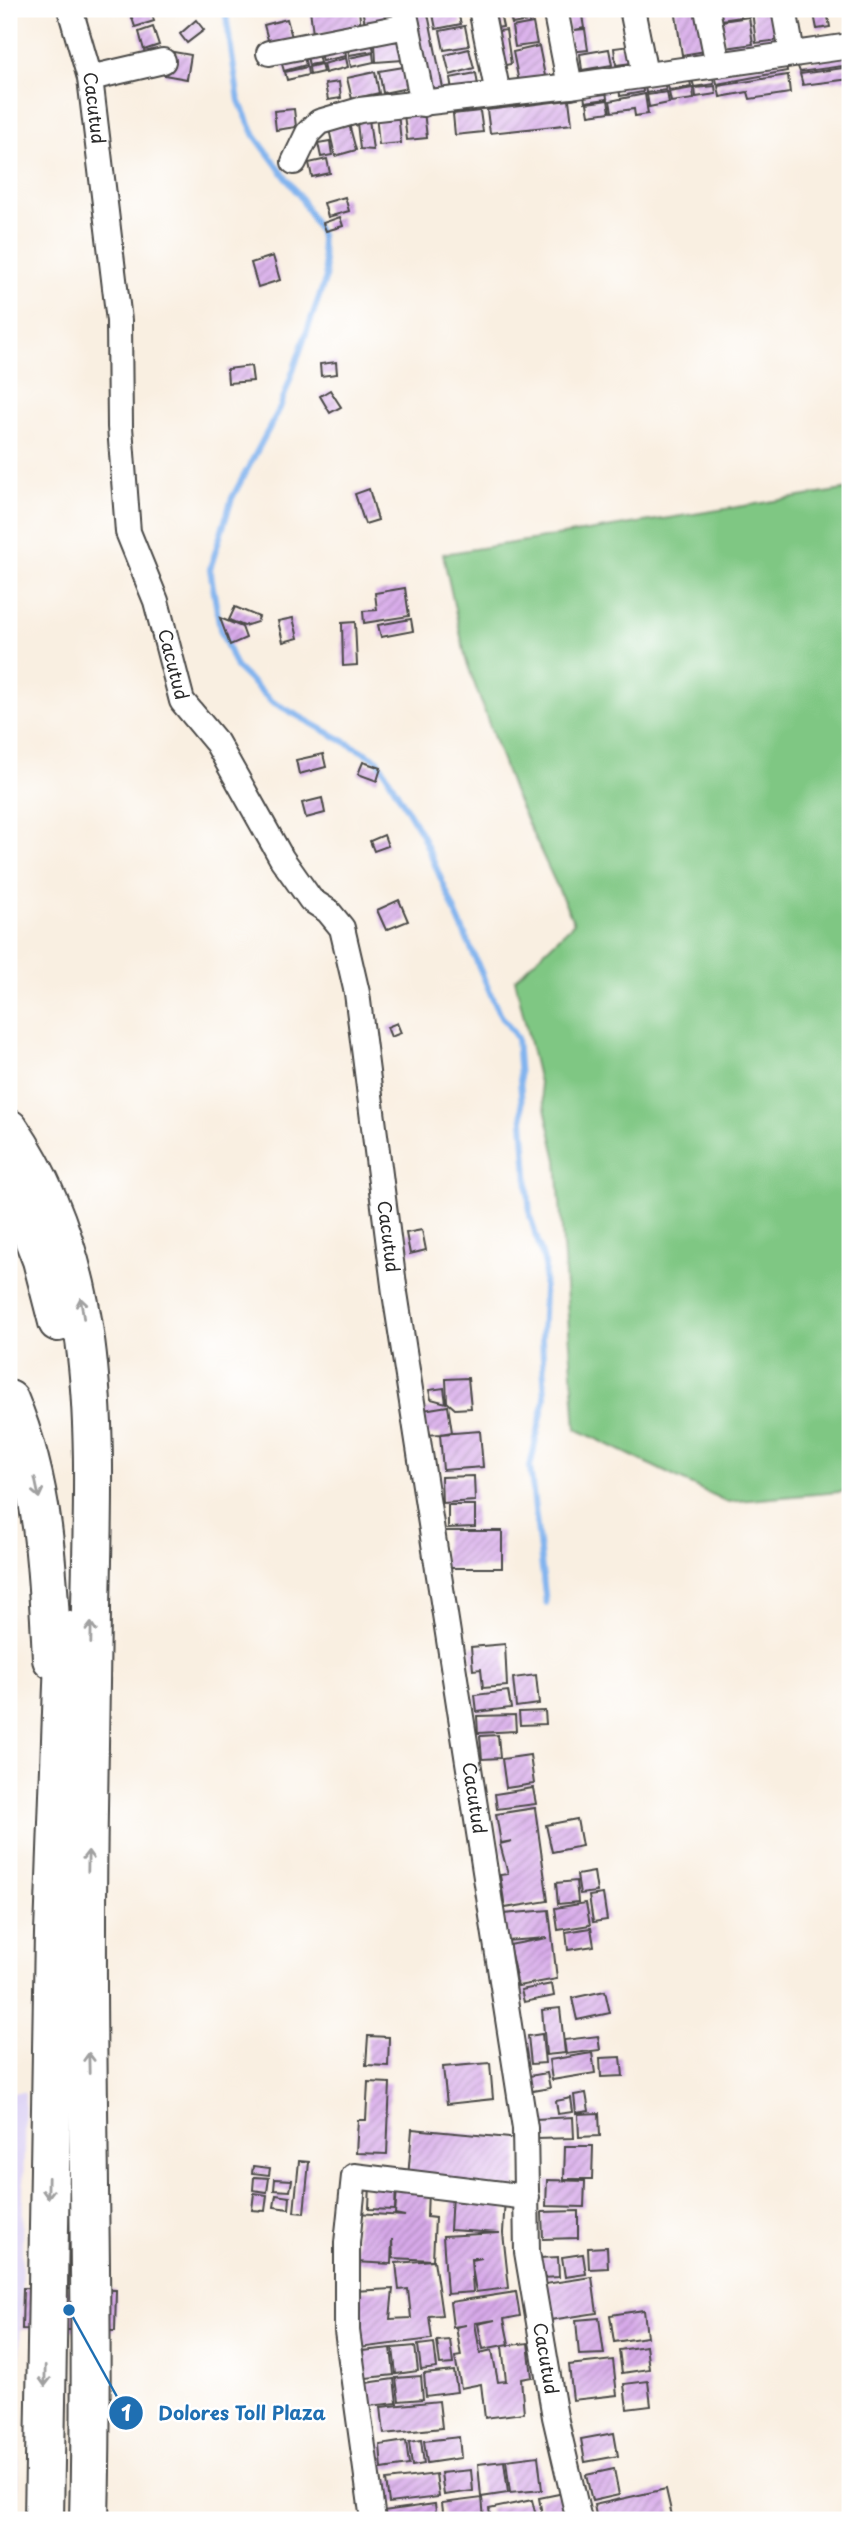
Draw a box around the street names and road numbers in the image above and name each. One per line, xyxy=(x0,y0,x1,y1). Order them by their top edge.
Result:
street label: Cacutud xyxy=(77,70,113,145)
street label: Cacutud xyxy=(152,626,196,703)
street label: Cacutud xyxy=(371,1199,407,1274)
street label: Cacutud xyxy=(456,1760,494,1836)
street label: Cacutud xyxy=(527,2320,566,2396)

